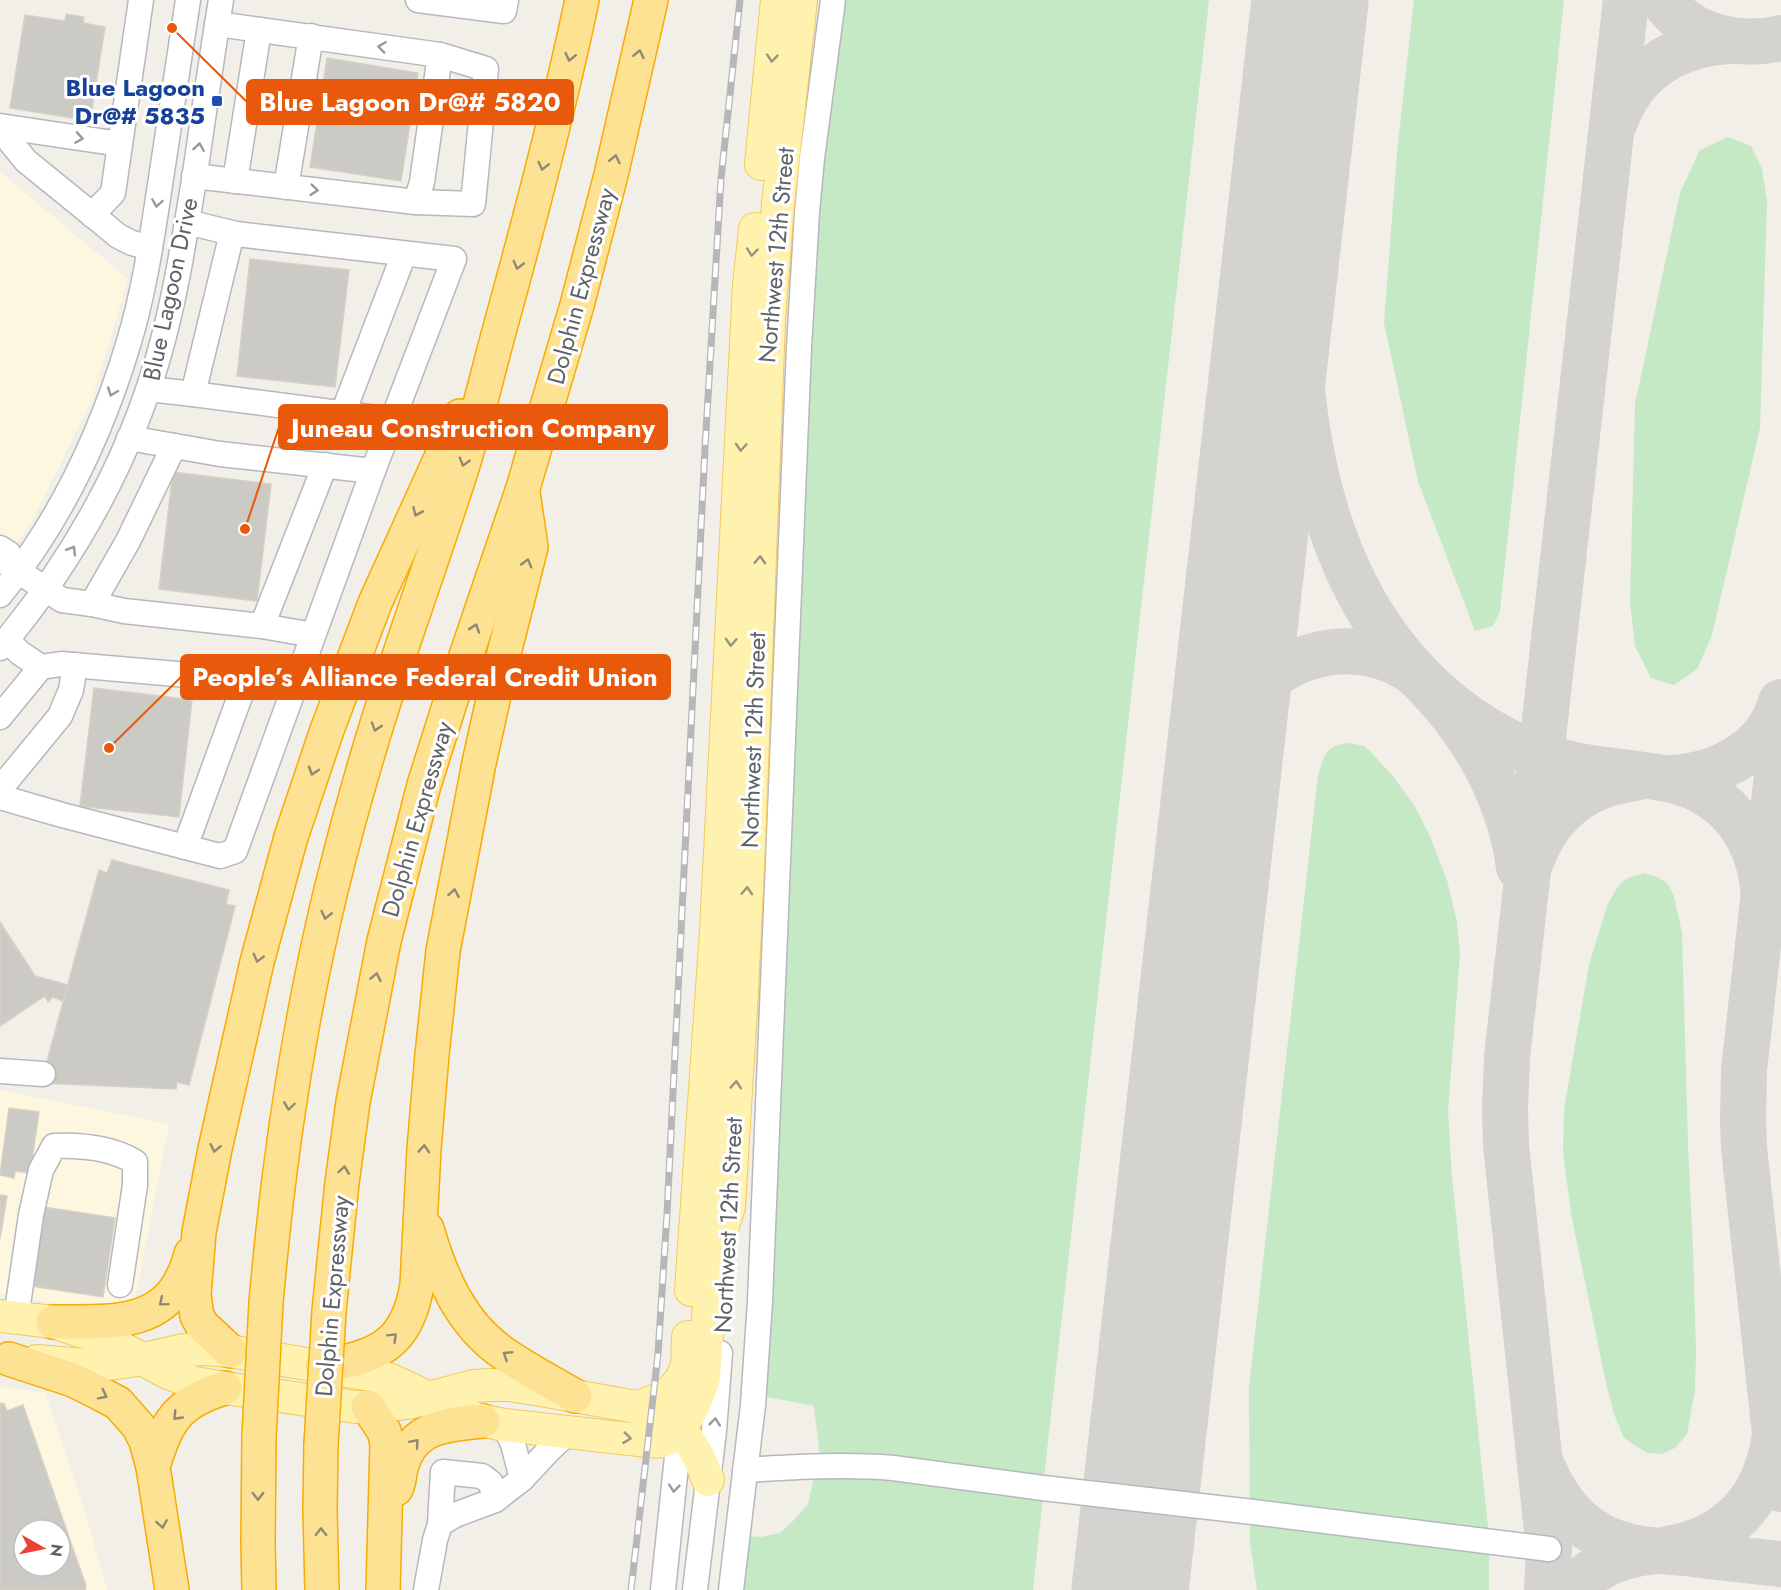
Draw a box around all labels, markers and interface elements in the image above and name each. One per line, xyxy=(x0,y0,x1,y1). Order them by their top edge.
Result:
one-way arrow xyxy=(377,41,387,53)
one-way arrow xyxy=(632,50,645,60)
one-way arrow xyxy=(564,52,577,62)
one-way arrow xyxy=(766,54,779,63)
place label: Blue Lagoon Dr@# 5835 xyxy=(65,70,205,133)
callout: Blue Lagoon Dr@# 5820 xyxy=(247,80,573,124)
text: Blue Lagoon Dr@# 5820 xyxy=(259,83,561,121)
marker: Blue Lagoon Dr@# 5835 xyxy=(210,94,224,108)
one-way arrow xyxy=(74,132,83,144)
one-way arrow xyxy=(192,143,204,152)
street label: Northwest 12th Street xyxy=(749,145,803,364)
one-way arrow xyxy=(608,154,621,164)
one-way arrow xyxy=(538,161,551,171)
street label: Dolphin Expressway xyxy=(538,183,624,388)
one-way arrow xyxy=(310,184,319,196)
street label: Blue Lagoon Drive xyxy=(133,194,207,384)
one-way arrow xyxy=(151,198,164,208)
one-way arrow xyxy=(746,248,759,257)
one-way arrow xyxy=(512,260,525,270)
one-way arrow xyxy=(106,386,119,397)
callout: Juneau Construction Company xyxy=(279,405,667,449)
text: Juneau Construction Company xyxy=(286,409,656,447)
one-way arrow xyxy=(734,442,747,451)
one-way arrow xyxy=(459,456,471,467)
one-way arrow xyxy=(412,505,424,516)
one-way arrow xyxy=(64,546,76,556)
one-way arrow xyxy=(754,555,767,564)
one-way arrow xyxy=(519,558,532,568)
one-way arrow xyxy=(468,623,481,634)
street label: Northwest 12th Street xyxy=(732,631,774,849)
one-way arrow xyxy=(725,637,738,646)
callout: People’s Alliance Federal Credit Union xyxy=(181,655,670,699)
text: People’s Alliance Federal Credit Union xyxy=(192,658,658,696)
street label: Dolphin Expressway xyxy=(372,717,462,921)
one-way arrow xyxy=(371,721,383,732)
one-way arrow xyxy=(308,765,320,776)
one-way arrow xyxy=(740,886,753,895)
one-way arrow xyxy=(447,889,459,898)
one-way arrow xyxy=(320,910,333,920)
one-way arrow xyxy=(253,953,266,963)
one-way arrow xyxy=(369,973,382,983)
one-way arrow xyxy=(730,1081,743,1090)
one-way arrow xyxy=(283,1102,295,1111)
street label: Northwest 12th Street xyxy=(705,1116,751,1334)
one-way arrow xyxy=(209,1143,222,1153)
one-way arrow xyxy=(417,1144,430,1154)
one-way arrow xyxy=(337,1165,349,1174)
street label: Dolphin Expressway xyxy=(306,1193,358,1398)
one-way arrow xyxy=(159,1294,170,1305)
one-way arrow xyxy=(386,1334,397,1345)
one-way arrow xyxy=(502,1351,513,1362)
one-way arrow xyxy=(96,1388,107,1399)
one-way arrow xyxy=(173,1409,184,1420)
one-way arrow xyxy=(708,1418,721,1427)
one-way arrow xyxy=(622,1431,631,1444)
one-way arrow xyxy=(408,1439,419,1450)
one-way arrow xyxy=(668,1483,681,1492)
one-way arrow xyxy=(252,1491,264,1500)
north arrow xyxy=(12,1518,72,1578)
one-way arrow xyxy=(155,1519,168,1529)
one-way arrow xyxy=(315,1527,327,1536)
text: N xyxy=(44,1542,69,1558)

